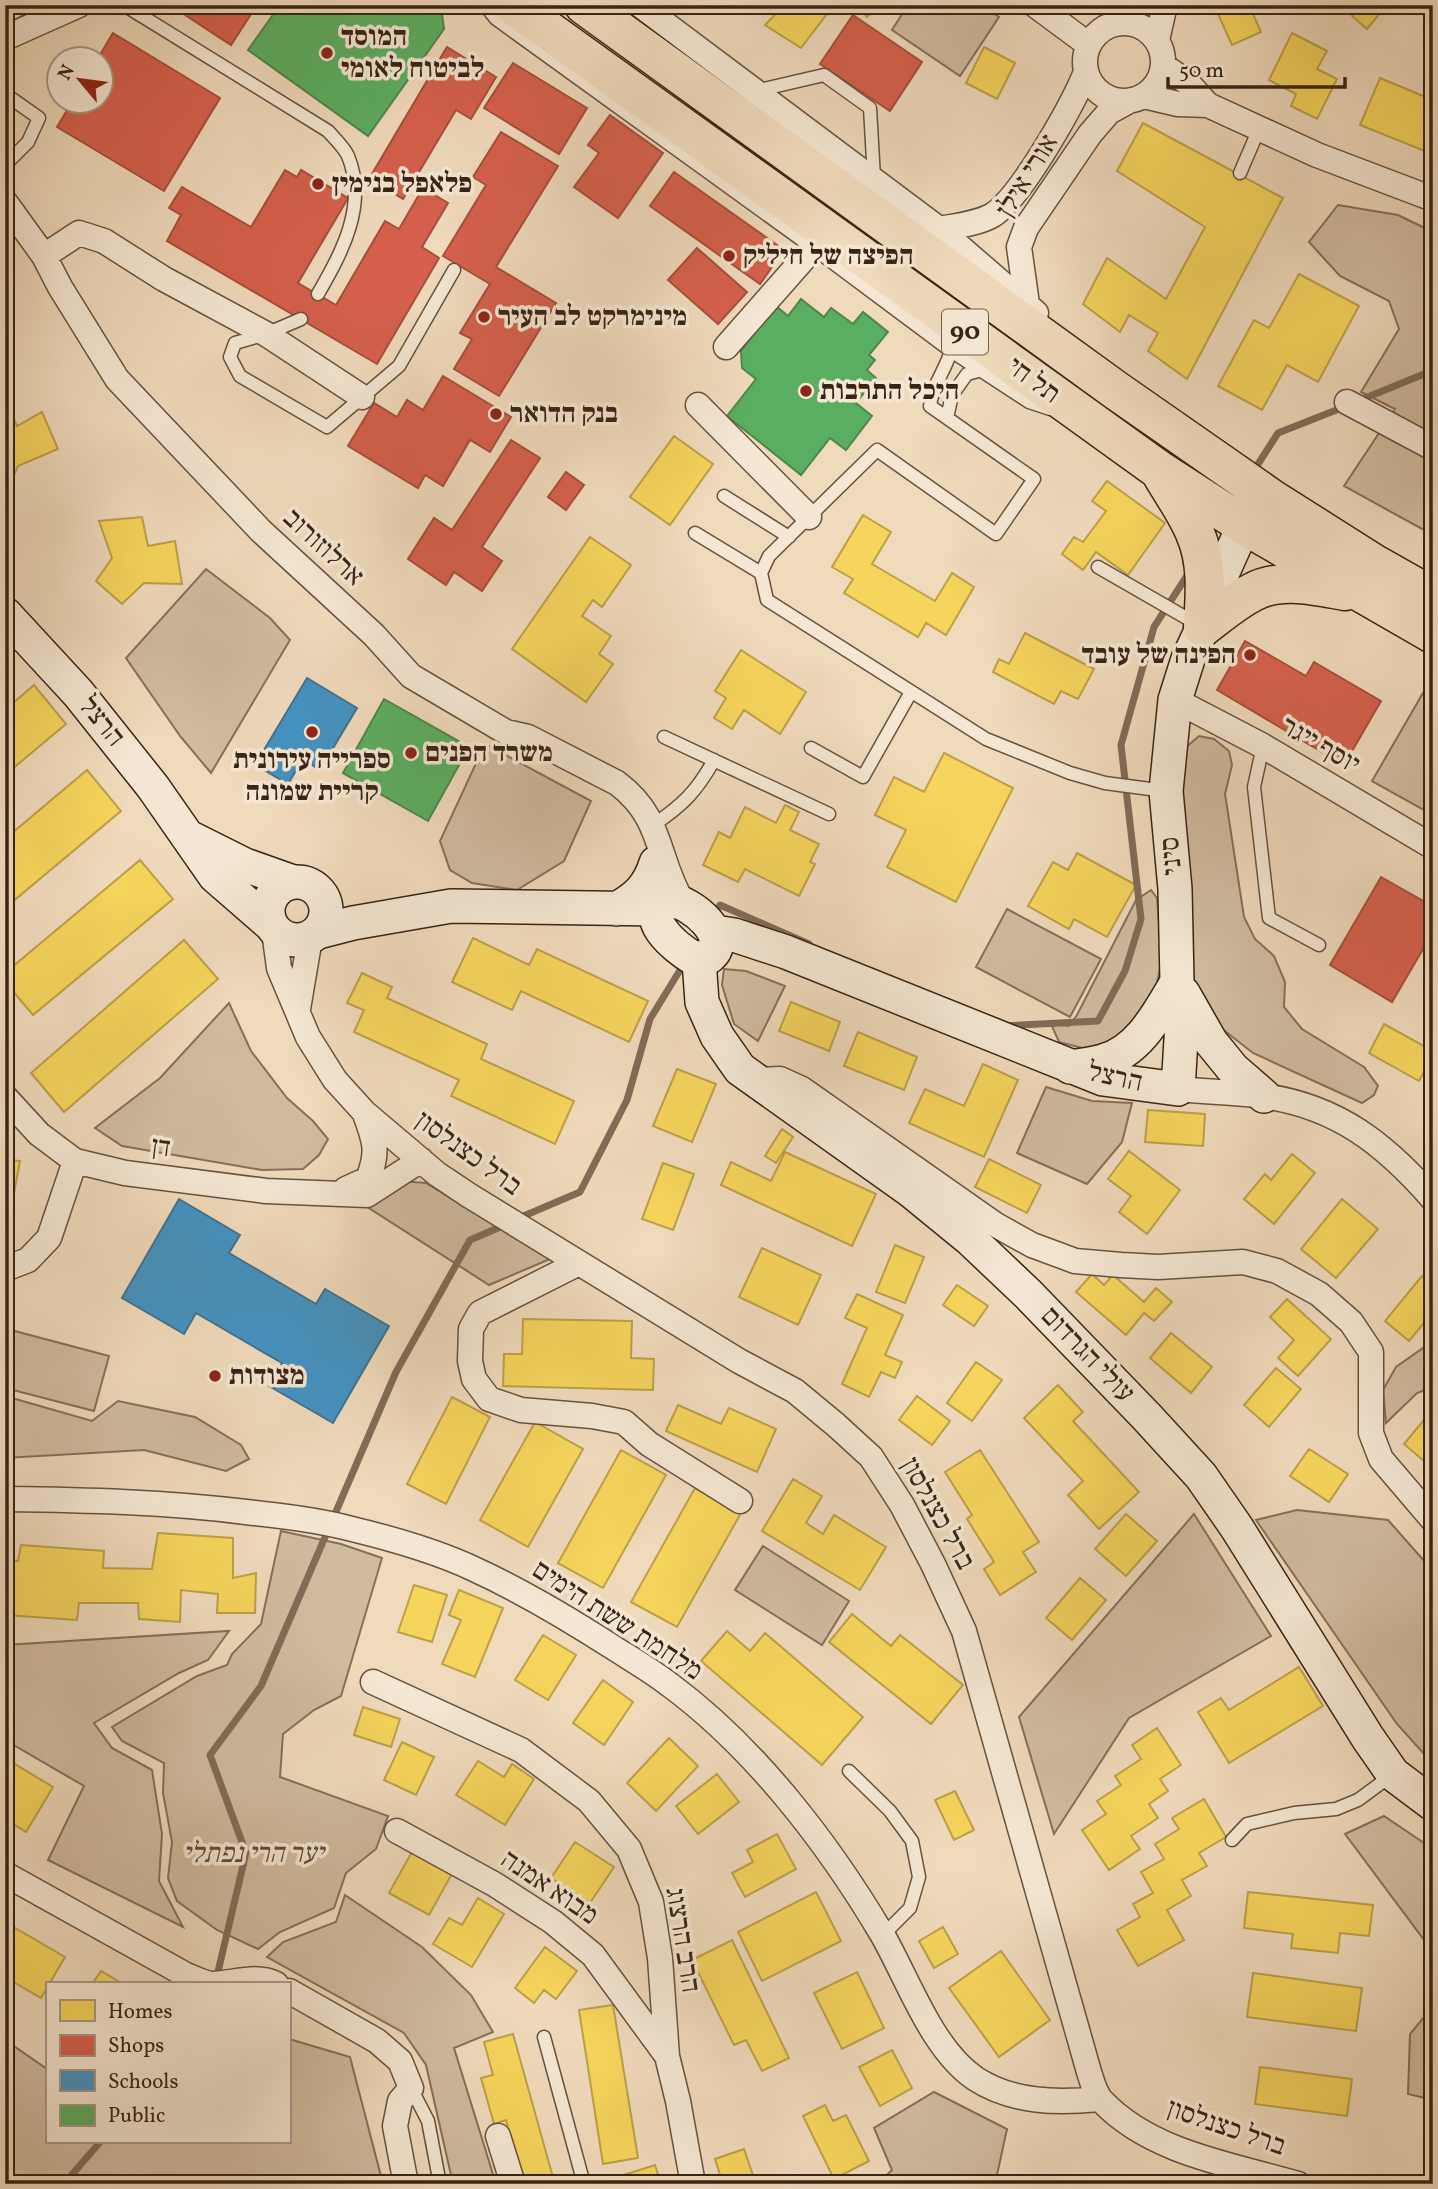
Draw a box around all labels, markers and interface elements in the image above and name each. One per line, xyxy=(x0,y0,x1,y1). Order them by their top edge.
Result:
place label: המוסד לביטוח לאומי xyxy=(341,18,484,89)
marker: המוסד לביטוח לאומי xyxy=(319,45,335,61)
north arrow xyxy=(46,46,116,116)
scale bar xyxy=(1168,46,1345,90)
text: 50 m xyxy=(1179,57,1224,86)
text: N xyxy=(52,60,82,85)
street label: אורי אילן xyxy=(987,127,1069,225)
place label: פלאפל בנימין xyxy=(332,165,472,204)
marker: פלאפל בנימין xyxy=(310,176,326,192)
place label: הפיצה של חיליק xyxy=(743,237,914,276)
marker: הפיצה של חיליק xyxy=(721,248,737,264)
place label: מינימרקט לב העיר xyxy=(498,298,687,337)
marker: מינימרקט לב העיר xyxy=(476,309,492,325)
road number: 90 xyxy=(942,310,988,354)
street label: תל חי xyxy=(998,348,1068,414)
place label: היכל התרבות xyxy=(820,372,959,411)
marker: היכל התרבות xyxy=(798,383,814,399)
place label: בנק הדואר xyxy=(510,395,618,434)
marker: בנק הדואר xyxy=(488,406,504,422)
street label: ארלוזורוב xyxy=(274,500,372,596)
place label: הפינה של עובד xyxy=(1081,636,1236,675)
marker: הפינה של עובד xyxy=(1242,647,1258,663)
street label: הרצל xyxy=(68,688,134,756)
street label: יוסף ייגר xyxy=(1273,708,1367,784)
marker: ספרייה עירונית קריית שמונה xyxy=(304,724,320,740)
place label: משרד הפנים xyxy=(425,734,553,773)
place label: ספרייה עירונית קריית שמונה xyxy=(233,741,391,812)
marker: משרד הפנים xyxy=(403,745,419,761)
street label: סיני xyxy=(1151,835,1193,877)
street label: הרצל xyxy=(1084,1053,1146,1103)
street label: ברל כצנלסון xyxy=(407,1102,529,1206)
street label: דן xyxy=(149,1127,173,1169)
street label: עולי הגרדום xyxy=(1031,1298,1143,1412)
place label: מצודות xyxy=(229,1357,305,1396)
marker: מצודות xyxy=(207,1368,223,1384)
street label: ברל כצנלסון xyxy=(890,1451,984,1577)
street label: מלחמת ששת הימים xyxy=(524,1551,710,1691)
park label: יער הרי נפתלי xyxy=(183,1835,327,1874)
street label: מבוא אמנה xyxy=(492,1841,606,1935)
street label: הרב הרצוג xyxy=(654,1885,710,1995)
legend xyxy=(46,1982,290,2144)
text: Homes xyxy=(108,1998,173,2027)
text: Shops xyxy=(108,2032,164,2061)
text: Schools xyxy=(108,2068,178,2097)
street label: ברל כצנלסון xyxy=(1162,2090,1290,2166)
text: Public xyxy=(108,2102,165,2131)

